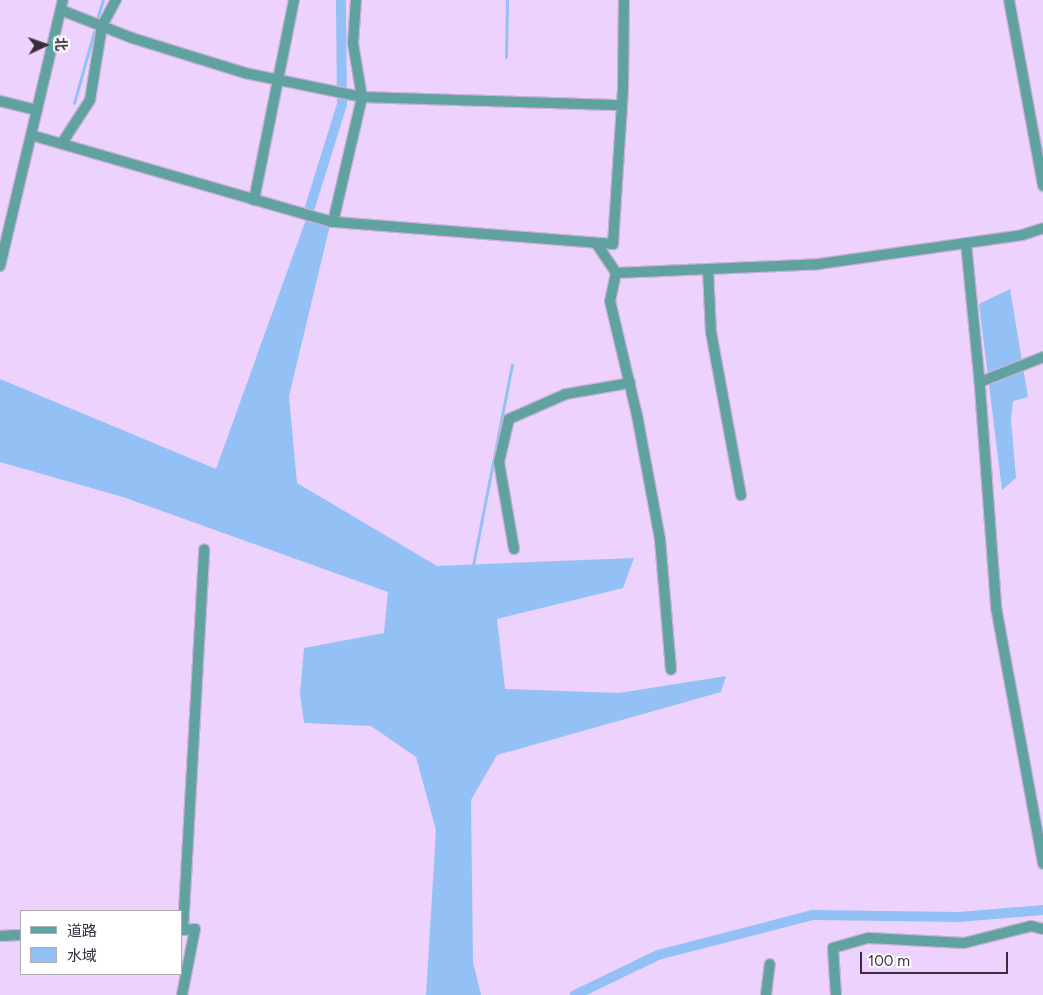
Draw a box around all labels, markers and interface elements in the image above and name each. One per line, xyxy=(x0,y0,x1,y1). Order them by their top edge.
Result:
north arrow xyxy=(20,20,70,70)
text: 北 xyxy=(52,37,69,52)
legend xyxy=(20,910,182,975)
text: 道路 xyxy=(67,922,97,940)
scale bar xyxy=(863,942,1010,974)
text: 水域 xyxy=(67,947,97,965)
text: 100 m xyxy=(868,952,910,970)

